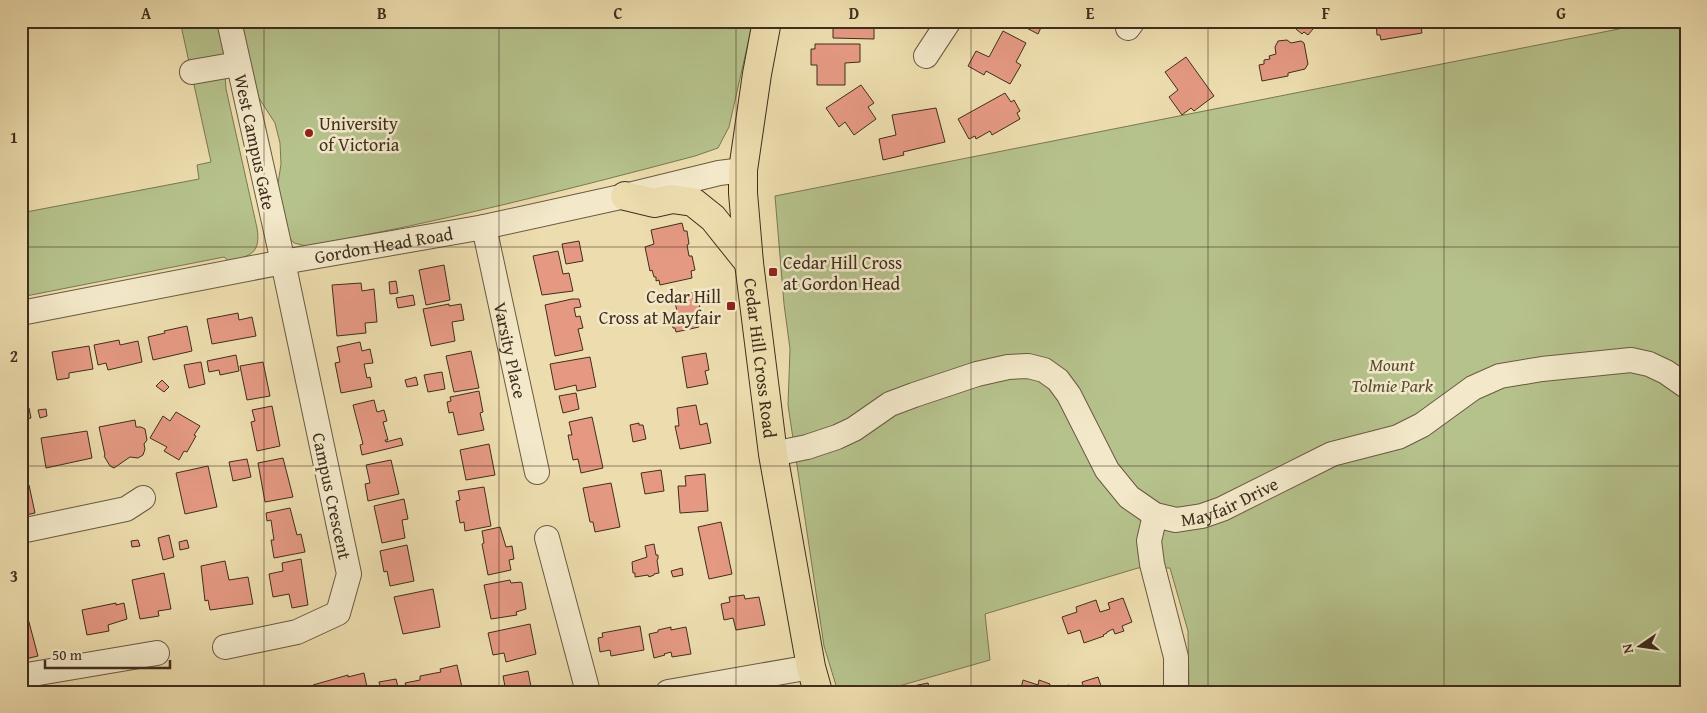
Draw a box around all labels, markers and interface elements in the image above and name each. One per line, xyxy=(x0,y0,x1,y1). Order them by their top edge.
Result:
text: A xyxy=(141,1,152,25)
text: B xyxy=(377,1,387,25)
text: C xyxy=(613,1,623,25)
text: D xyxy=(849,1,859,25)
text: E xyxy=(1086,1,1095,25)
text: F xyxy=(1322,1,1330,25)
text: G xyxy=(1556,1,1566,25)
street label: West Campus Gate xyxy=(227,72,283,212)
place label: University of Victoria xyxy=(319,110,400,158)
text: 1 xyxy=(10,125,18,149)
marker: University of Victoria xyxy=(303,127,315,139)
street label: Gordon Head Road xyxy=(312,219,455,270)
place label: Cedar Hill Cross at Gordon Head xyxy=(783,249,902,297)
marker: Cedar Hill Cross at Gordon Head xyxy=(767,266,779,278)
street label: Cedar Hill Cross Road xyxy=(738,276,784,440)
place label: Cedar Hill Cross at Mayfair xyxy=(599,283,722,331)
street label: Varsity Place xyxy=(487,299,534,401)
marker: Cedar Hill Cross at Mayfair xyxy=(725,300,737,312)
text: 2 xyxy=(10,344,18,368)
park label: Mount Tolmie Park xyxy=(1351,351,1434,399)
street label: Campus Crescent xyxy=(305,430,359,563)
street label: Mayfair Drive xyxy=(1179,470,1283,533)
text: 3 xyxy=(10,564,18,588)
north arrow xyxy=(1614,620,1664,670)
scale bar xyxy=(45,638,170,670)
text: N xyxy=(1616,641,1638,656)
text: 50 m xyxy=(52,644,83,665)

